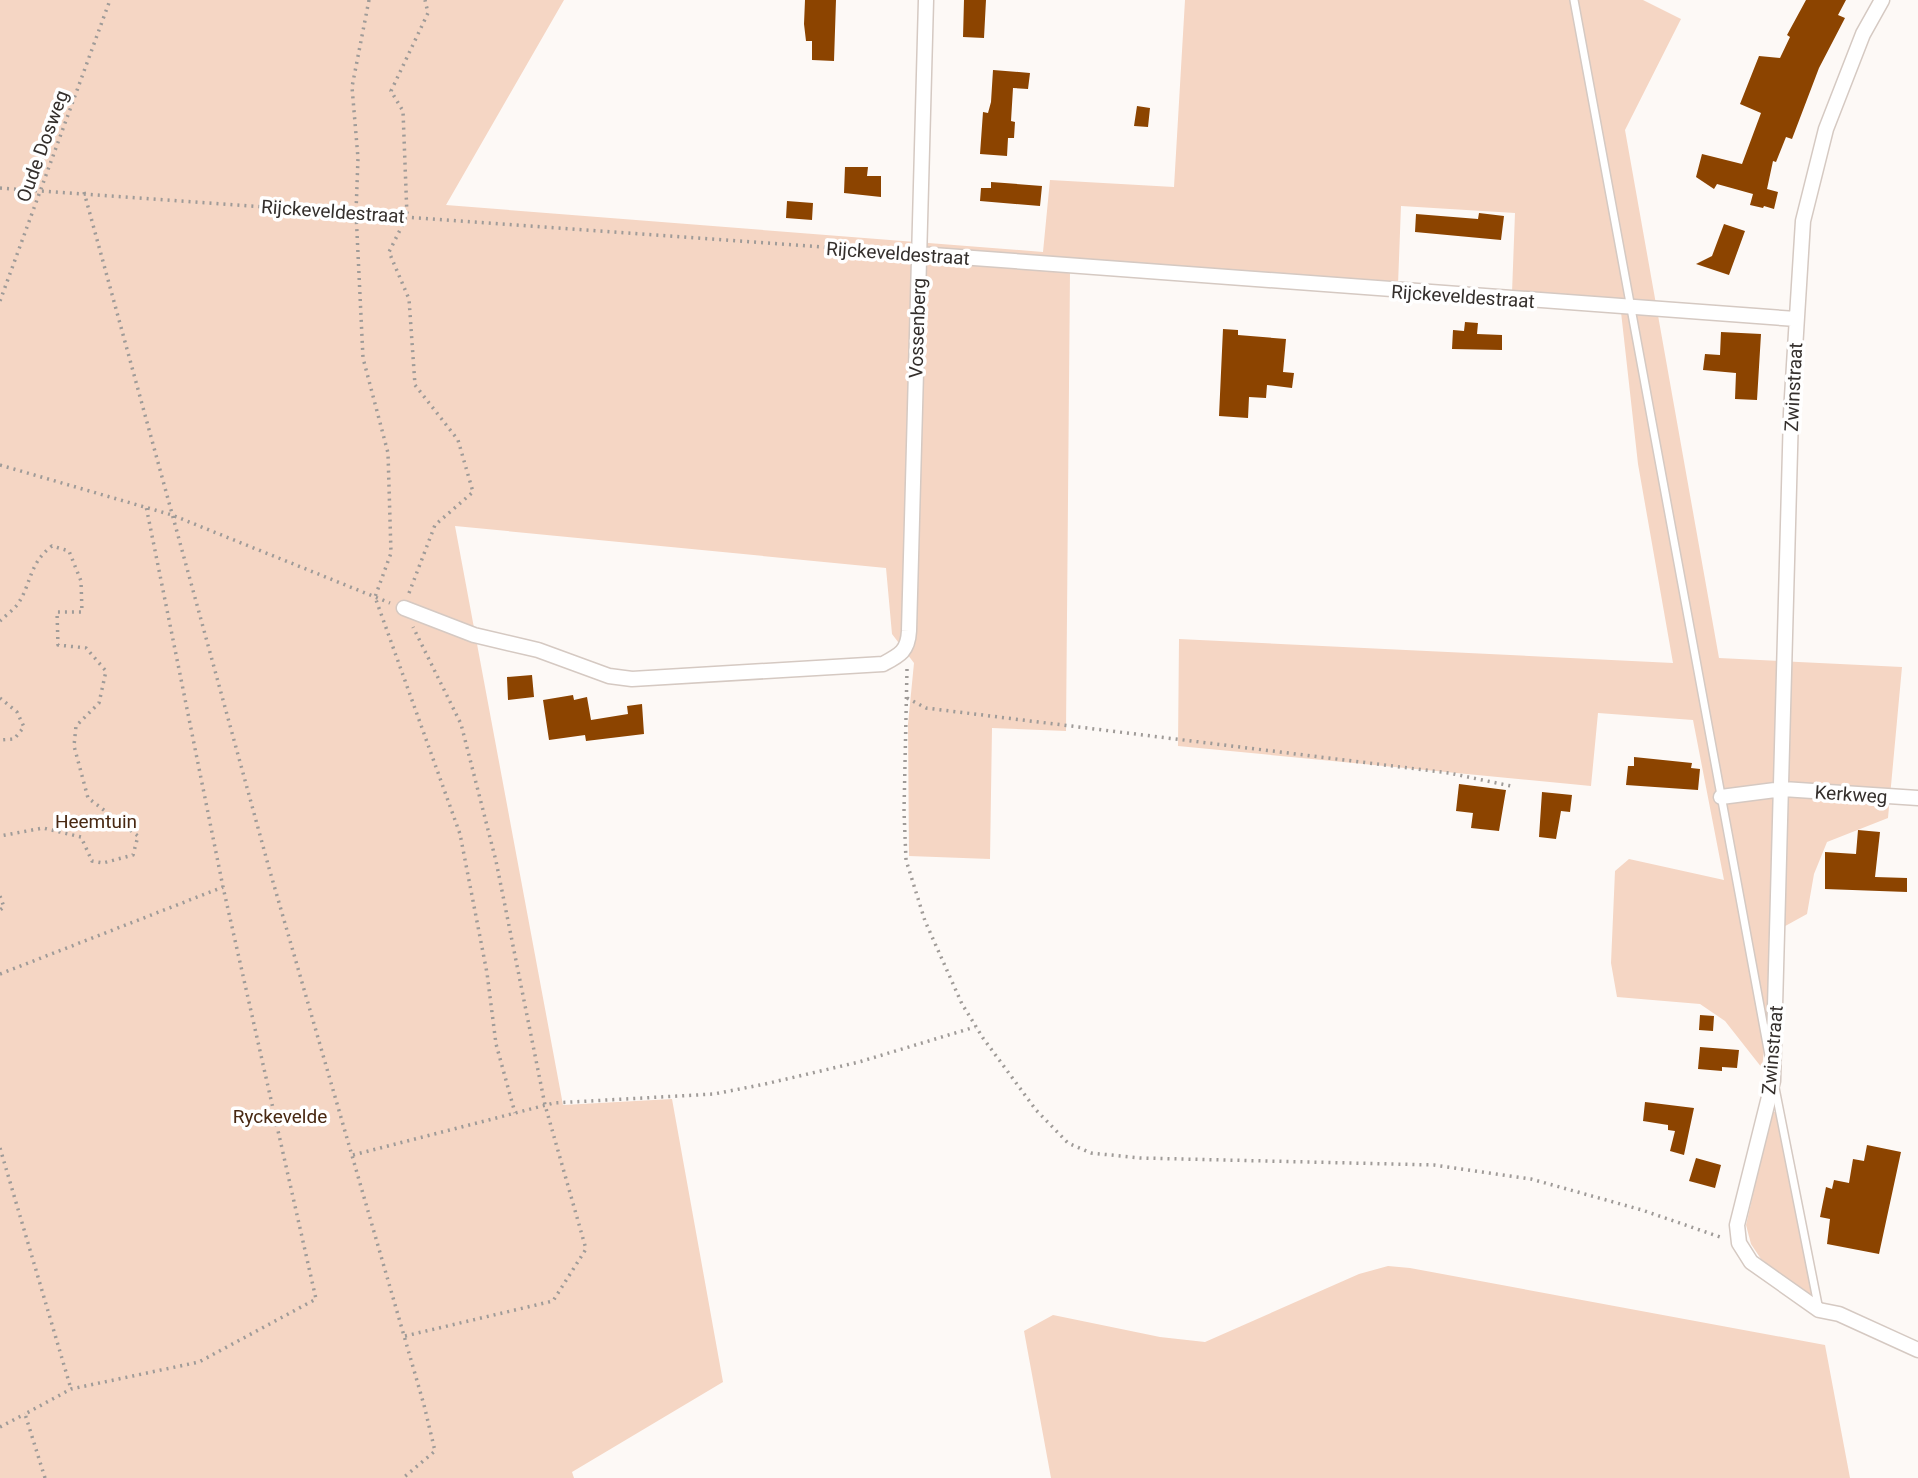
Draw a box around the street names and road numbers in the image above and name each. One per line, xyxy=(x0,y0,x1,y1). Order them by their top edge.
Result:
street label: Oude Dosweg xyxy=(12,87,73,205)
street label: Rijckeveldestraat xyxy=(260,195,405,228)
street label: Rijckeveldestraat xyxy=(825,237,970,270)
street label: Vossenberg xyxy=(904,277,931,379)
street label: Rijckeveldestraat xyxy=(1390,280,1535,313)
street label: Zwinstraat xyxy=(1780,342,1807,432)
street label: Kerkweg xyxy=(1814,780,1888,809)
street label: Zwinstraat xyxy=(1757,1004,1788,1096)

